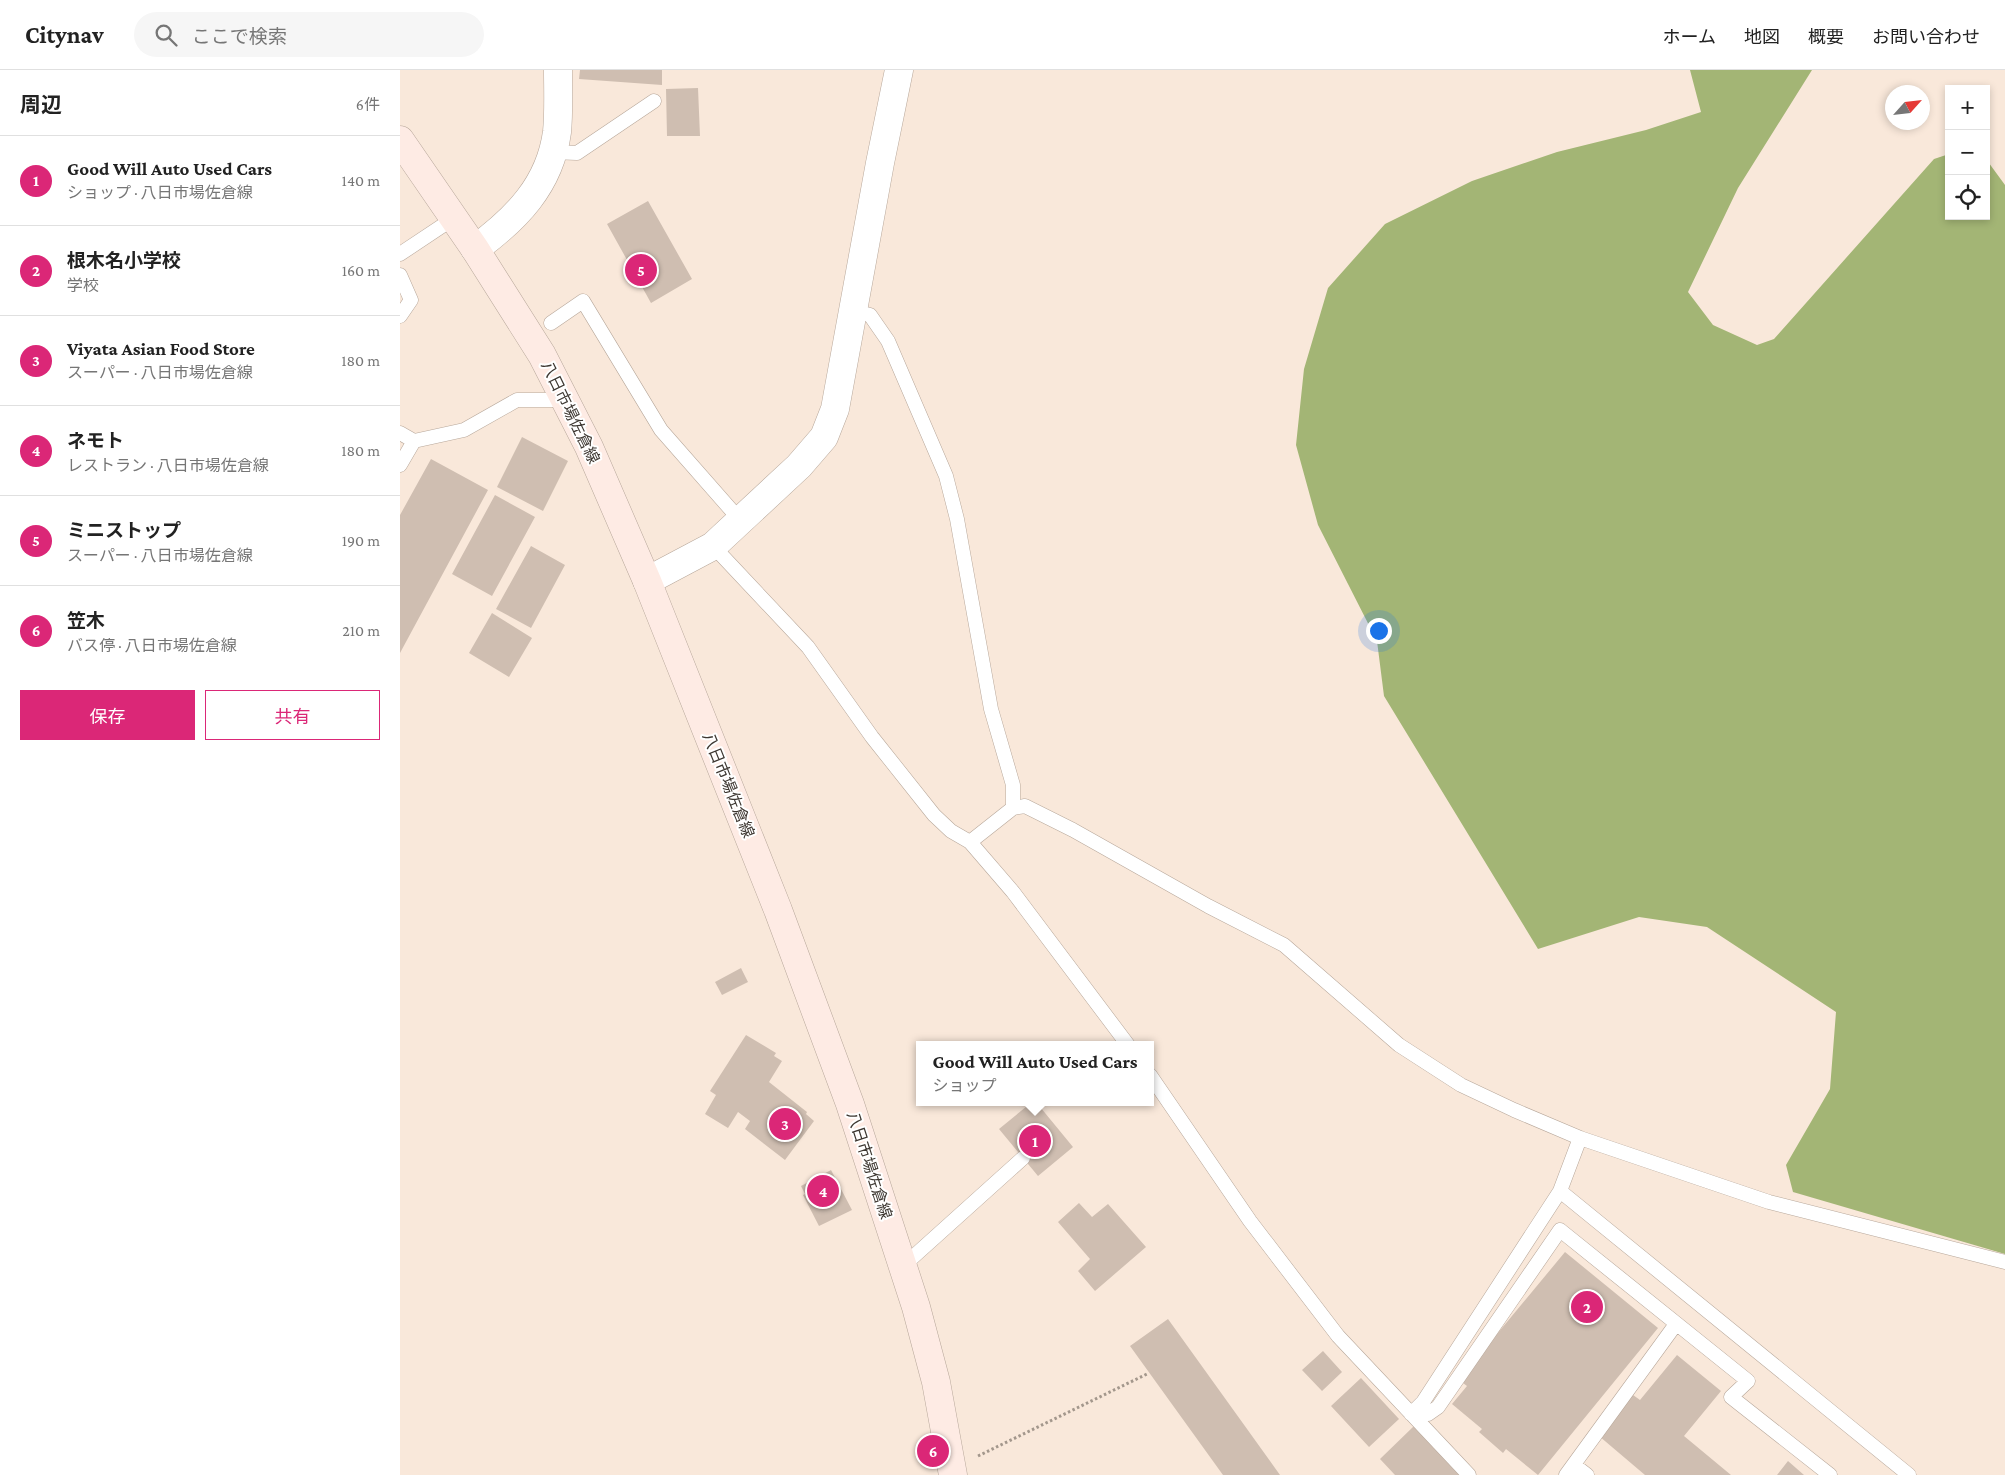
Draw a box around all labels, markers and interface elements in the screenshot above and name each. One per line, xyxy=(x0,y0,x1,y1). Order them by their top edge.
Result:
search box xyxy=(134,12,484,57)
text: Citynav xyxy=(25,21,104,48)
icon: search xyxy=(152,21,180,49)
text: ここで検索 xyxy=(192,26,287,47)
text: ホーム xyxy=(1663,27,1716,47)
text: 地図 xyxy=(1744,27,1780,47)
text: 概要 xyxy=(1808,27,1844,47)
text: お問い合わせ xyxy=(1872,27,1980,47)
north arrow xyxy=(1885,85,1930,130)
map controls xyxy=(1945,85,1990,220)
button: + xyxy=(1945,85,1990,130)
text: 周辺 xyxy=(20,93,62,117)
text: 6件 xyxy=(356,96,380,113)
button: − xyxy=(1945,130,1990,175)
text: Good Will Auto Used Cars xyxy=(67,158,272,179)
text: 1 xyxy=(33,172,39,189)
text: 140 m xyxy=(342,172,380,189)
button: locate xyxy=(1945,175,1990,220)
text: ショップ · 八日市場佐倉線 xyxy=(67,184,253,201)
text: 根木名小学校 xyxy=(67,250,181,271)
pin: 5 xyxy=(625,251,657,289)
text: 2 xyxy=(32,262,40,279)
text: 160 m xyxy=(342,262,380,279)
text: 学校 xyxy=(67,277,99,294)
text: Viyata Asian Food Store xyxy=(67,338,255,359)
text: 3 xyxy=(32,352,40,369)
text: 180 m xyxy=(341,352,380,369)
street label: 八日市場佐倉線 xyxy=(538,358,603,466)
text: スーパー · 八日市場佐倉線 xyxy=(67,364,253,381)
text: ネモト xyxy=(67,430,124,451)
text: 4 xyxy=(32,442,40,459)
text: 180 m xyxy=(341,442,380,459)
text: レストラン · 八日市場佐倉線 xyxy=(67,457,269,474)
text: ミニストップ xyxy=(67,520,181,541)
text: 5 xyxy=(32,532,40,549)
text: 190 m xyxy=(342,532,380,549)
text: スーパー · 八日市場佐倉線 xyxy=(67,547,253,564)
text: 笠木 xyxy=(67,610,105,631)
your location xyxy=(1366,618,1392,644)
text: 6 xyxy=(32,622,40,639)
text: 210 m xyxy=(342,622,380,639)
text: バス停 · 八日市場佐倉線 xyxy=(67,637,237,654)
button: 保存 xyxy=(20,690,195,740)
button: 共有 xyxy=(205,690,380,740)
street label: 八日市場佐倉線 xyxy=(700,730,757,840)
popup xyxy=(916,1041,1154,1106)
text: Good Will Auto Used Cars xyxy=(932,1051,1138,1072)
text: ショップ xyxy=(932,1077,996,1094)
pin: 3 xyxy=(769,1105,801,1143)
street label: 八日市場佐倉線 xyxy=(844,1109,895,1221)
pin: 1 xyxy=(1019,1122,1051,1160)
pin: 4 xyxy=(807,1172,839,1210)
pin: 2 xyxy=(1571,1288,1603,1326)
pin: 6 xyxy=(917,1432,949,1470)

